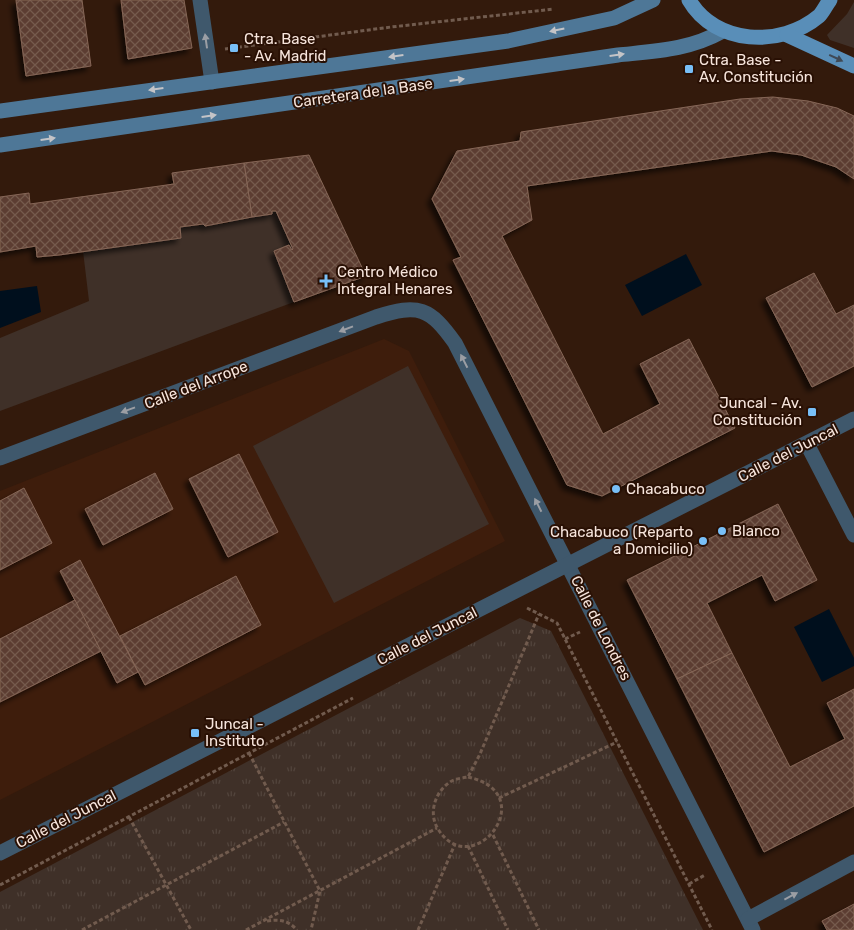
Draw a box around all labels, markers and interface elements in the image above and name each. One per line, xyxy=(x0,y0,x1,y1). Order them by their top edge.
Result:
one-way arrow xyxy=(548,27,564,35)
place label: Ctra. Base - Av. Madrid xyxy=(244,30,326,65)
one-way arrow xyxy=(202,32,210,48)
marker: Ctra. Base - Av. Madrid xyxy=(228,42,240,54)
one-way arrow xyxy=(610,51,626,59)
place label: Ctra. Base - Av. Constitución xyxy=(699,51,813,86)
one-way arrow xyxy=(388,52,404,60)
one-way arrow xyxy=(829,54,843,62)
marker: Ctra. Base - Av. Constitución xyxy=(683,63,695,75)
street label: Carretera de la Base xyxy=(292,74,434,112)
one-way arrow xyxy=(449,76,465,84)
one-way arrow xyxy=(147,86,163,94)
one-way arrow xyxy=(201,111,217,119)
one-way arrow xyxy=(41,134,57,142)
place label: Centro Médico Integral Henares xyxy=(337,263,453,298)
marker: Centro Médico Integral Henares xyxy=(319,274,333,288)
one-way arrow xyxy=(338,325,353,333)
one-way arrow xyxy=(460,354,468,368)
street label: Calle del Arrope xyxy=(142,357,250,413)
place label: Juncal - Av. Constitución xyxy=(713,394,802,429)
one-way arrow xyxy=(120,406,135,414)
marker: Juncal - Av. Constitución xyxy=(806,406,818,418)
street label: Calle del Juncal xyxy=(735,420,841,486)
place label: Chacabuco xyxy=(626,480,705,498)
marker: Chacabuco xyxy=(610,483,622,495)
one-way arrow xyxy=(534,498,542,513)
place label: Blanco xyxy=(732,522,780,540)
place label: Chacabuco (Reparto a Domicilio) xyxy=(550,523,693,558)
marker: Blanco xyxy=(716,525,728,537)
marker: Chacabuco (Reparto a Domicilio) xyxy=(697,535,709,547)
street label: Calle de Londres xyxy=(567,573,635,684)
street label: Calle del Juncal xyxy=(374,603,480,669)
place label: Juncal - Instituto xyxy=(205,715,265,750)
marker: Juncal - Instituto xyxy=(189,727,201,739)
street label: Calle del Juncal xyxy=(13,786,119,852)
one-way arrow xyxy=(783,892,798,900)

